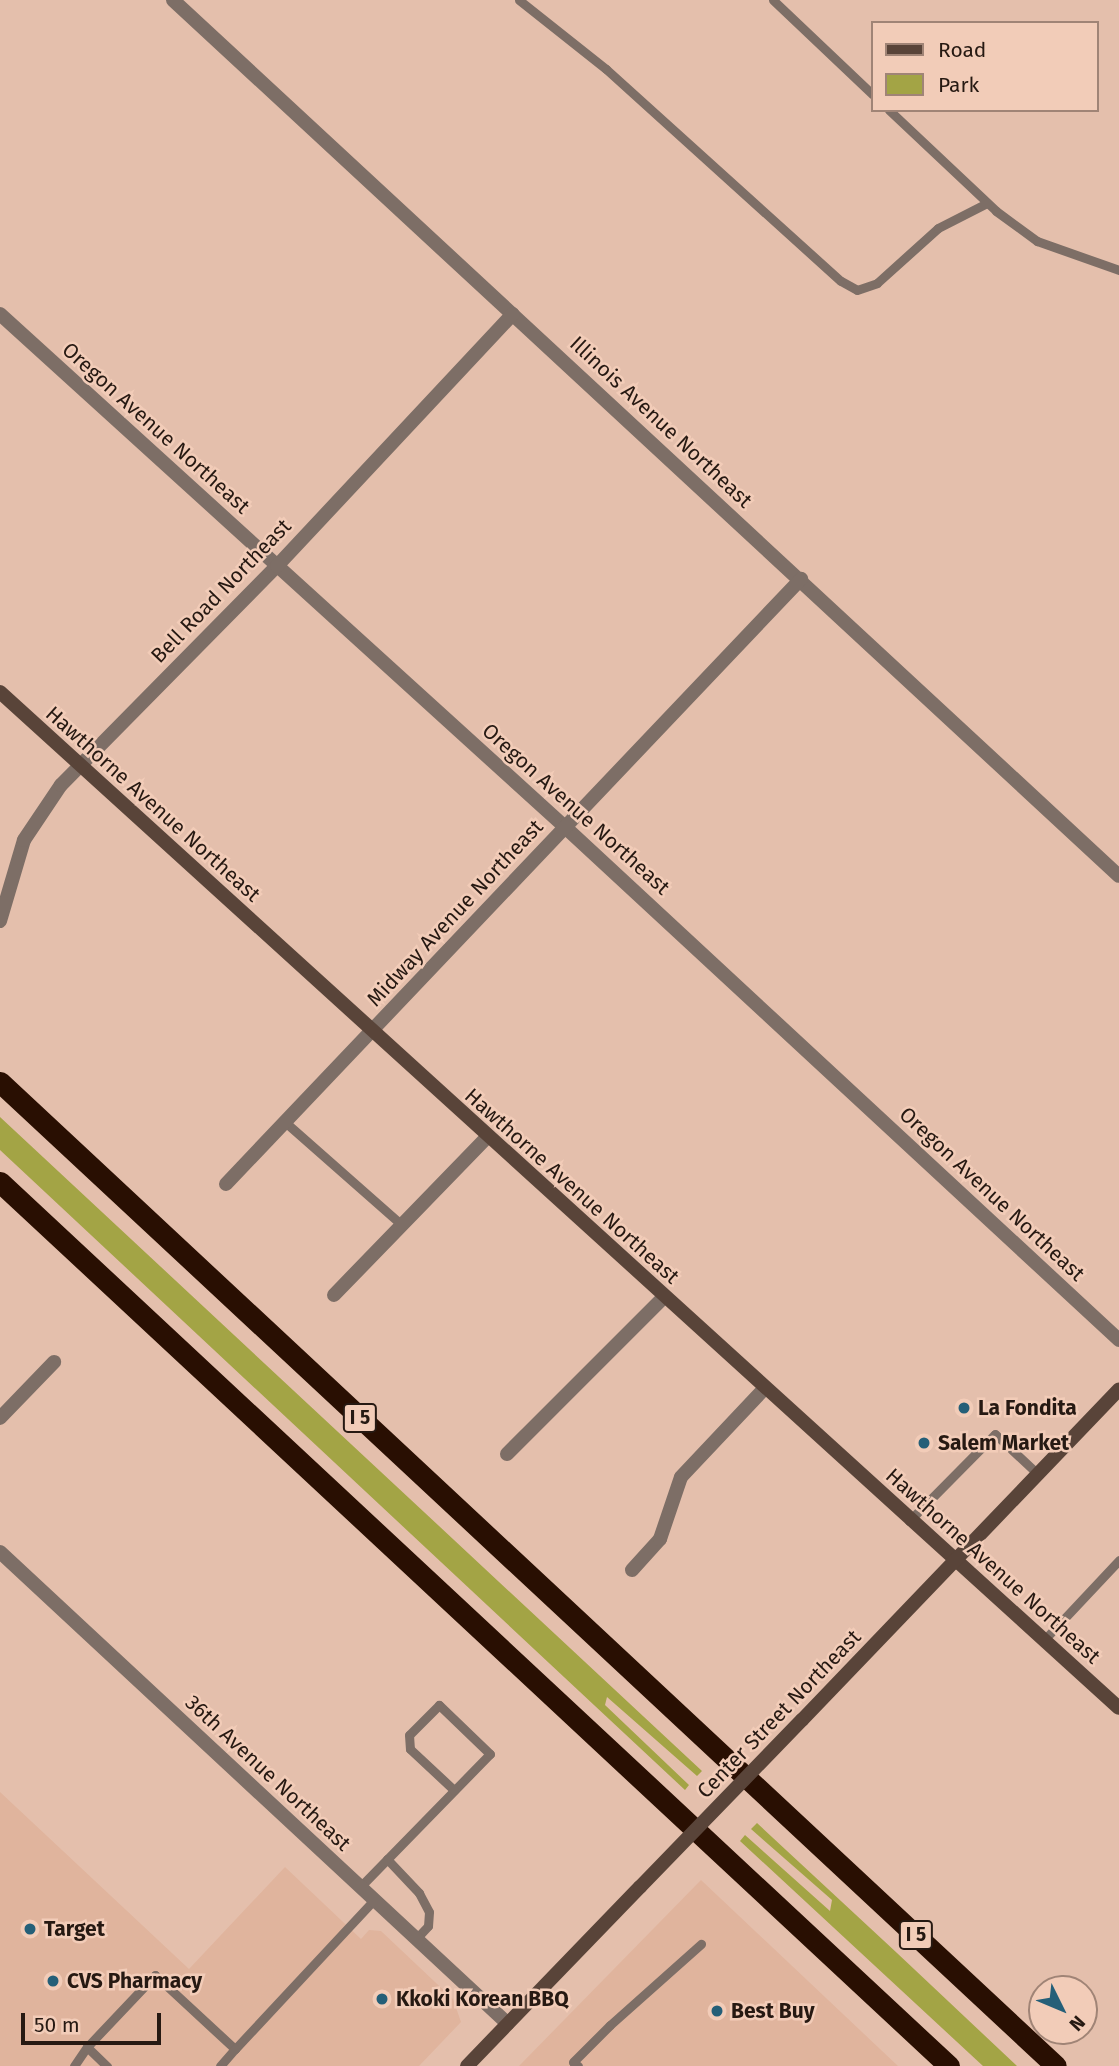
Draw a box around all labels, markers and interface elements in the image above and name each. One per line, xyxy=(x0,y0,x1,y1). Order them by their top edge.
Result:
legend xyxy=(870,21,1098,112)
text: Road xyxy=(938,37,986,63)
text: Park xyxy=(938,72,979,98)
street label: Illinois Avenue Northeast xyxy=(565,331,757,513)
street label: Oregon Avenue Northeast xyxy=(57,337,255,519)
street label: Bell Road Northeast xyxy=(146,514,296,668)
street label: Hawthorne Avenue Northeast xyxy=(41,701,265,907)
street label: Oregon Avenue Northeast xyxy=(477,718,675,900)
street label: Midway Avenue Northeast xyxy=(362,814,548,1012)
street label: Hawthorne Avenue Northeast xyxy=(460,1083,684,1289)
street label: Oregon Avenue Northeast xyxy=(894,1102,1090,1286)
place label: La Fondita xyxy=(978,1395,1077,1421)
marker: La Fondita xyxy=(956,1400,972,1416)
road number: I 5 xyxy=(342,1402,378,1434)
place label: Salem Market xyxy=(938,1430,1069,1456)
marker: Salem Market xyxy=(916,1435,932,1451)
street label: Hawthorne Avenue Northeast xyxy=(881,1463,1105,1669)
street label: Center Street Northeast xyxy=(692,1625,866,1803)
street label: 36th Avenue Northeast xyxy=(180,1690,356,1856)
place label: Target xyxy=(44,1916,105,1942)
road number: I 5 xyxy=(898,1920,934,1951)
marker: Target xyxy=(22,1921,38,1937)
place label: CVS Pharmacy xyxy=(67,1968,202,1994)
marker: CVS Pharmacy xyxy=(45,1973,61,1989)
north arrow xyxy=(1028,1975,1098,2045)
place label: Kkoki Korean BBQ xyxy=(396,1986,569,2012)
marker: Kkoki Korean BBQ xyxy=(374,1991,390,2007)
place label: Best Buy xyxy=(731,1998,815,2024)
scale bar xyxy=(24,2000,164,2044)
marker: Best Buy xyxy=(709,2003,725,2019)
text: N xyxy=(1065,2011,1090,2036)
text: 50 m xyxy=(34,2012,80,2038)

